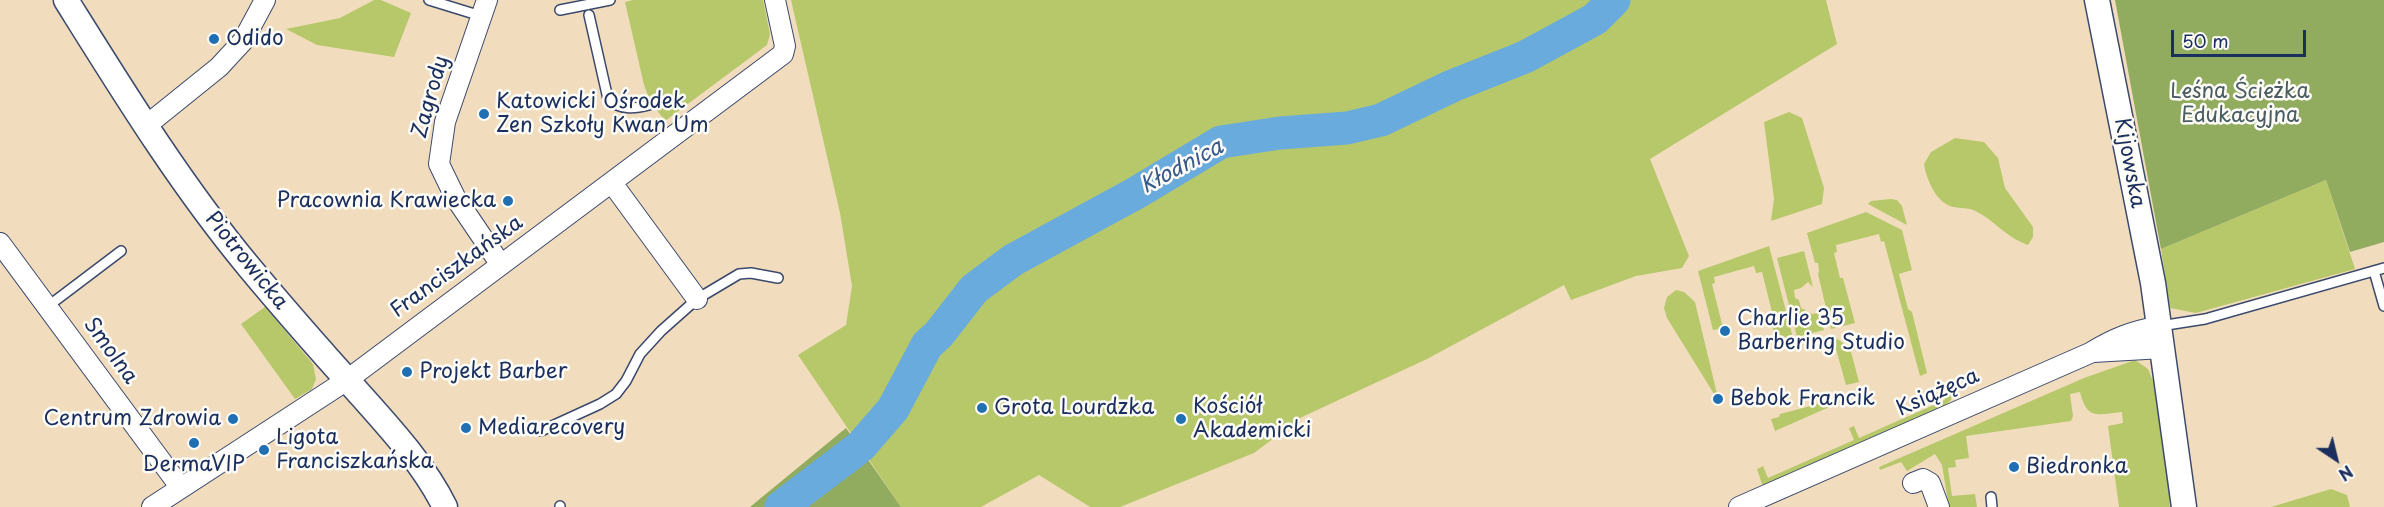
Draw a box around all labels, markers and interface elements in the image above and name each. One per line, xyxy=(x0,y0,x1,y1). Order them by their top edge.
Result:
scale bar xyxy=(2174,18,2309,56)
place label: Odido xyxy=(226,26,284,52)
text: 50 m xyxy=(2182,27,2229,54)
marker: Odido xyxy=(207,32,221,46)
street label: Zagrody xyxy=(407,53,455,141)
park label: Leśna Ścieżka Edukacyjna xyxy=(2170,79,2310,129)
place label: Katowicki Ośrodek Zen Szkoły Kwan Um xyxy=(496,89,708,139)
marker: Katowicki Ośrodek Zen Szkoły Kwan Um xyxy=(477,107,491,121)
street label: Kijowska xyxy=(2108,116,2150,210)
water label: Kłodnica xyxy=(1136,134,1228,200)
place label: Pracownia Krawiecka xyxy=(276,188,496,214)
marker: Pracownia Krawiecka xyxy=(501,194,515,208)
street label: Piotrowicka xyxy=(199,207,293,315)
street label: Franciszkańska xyxy=(386,211,528,323)
place label: Charlie 35 Barbering Studio xyxy=(1737,306,1905,356)
street label: Smolna xyxy=(78,313,142,389)
marker: Charlie 35 Barbering Studio xyxy=(1718,324,1732,338)
place label: Projekt Barber xyxy=(419,359,568,385)
street label: Książęca xyxy=(1893,364,1983,422)
marker: Projekt Barber xyxy=(400,365,414,379)
place label: Bebok Francik xyxy=(1730,386,1875,412)
marker: Bebok Francik xyxy=(1711,392,1725,406)
place label: Kościół Akademicki xyxy=(1193,394,1311,444)
place label: Grota Lourdzka xyxy=(994,395,1154,421)
marker: Grota Lourdzka xyxy=(975,401,989,415)
place label: Centrum Zdrowia xyxy=(44,406,221,432)
marker: Centrum Zdrowia xyxy=(226,412,240,426)
marker: Kościół Akademicki xyxy=(1174,412,1188,426)
place label: Mediarecovery xyxy=(478,415,625,441)
marker: Mediarecovery xyxy=(459,421,473,435)
place label: Ligota Franciszkańska xyxy=(276,425,434,475)
north arrow xyxy=(2306,429,2366,489)
marker: DermaVIP xyxy=(187,436,201,450)
marker: Ligota Franciszkańska xyxy=(257,443,271,457)
place label: DermaVIP xyxy=(143,452,245,478)
place label: Biedronka xyxy=(2026,454,2128,480)
marker: Biedronka xyxy=(2007,460,2021,474)
text: N xyxy=(2334,460,2358,487)

